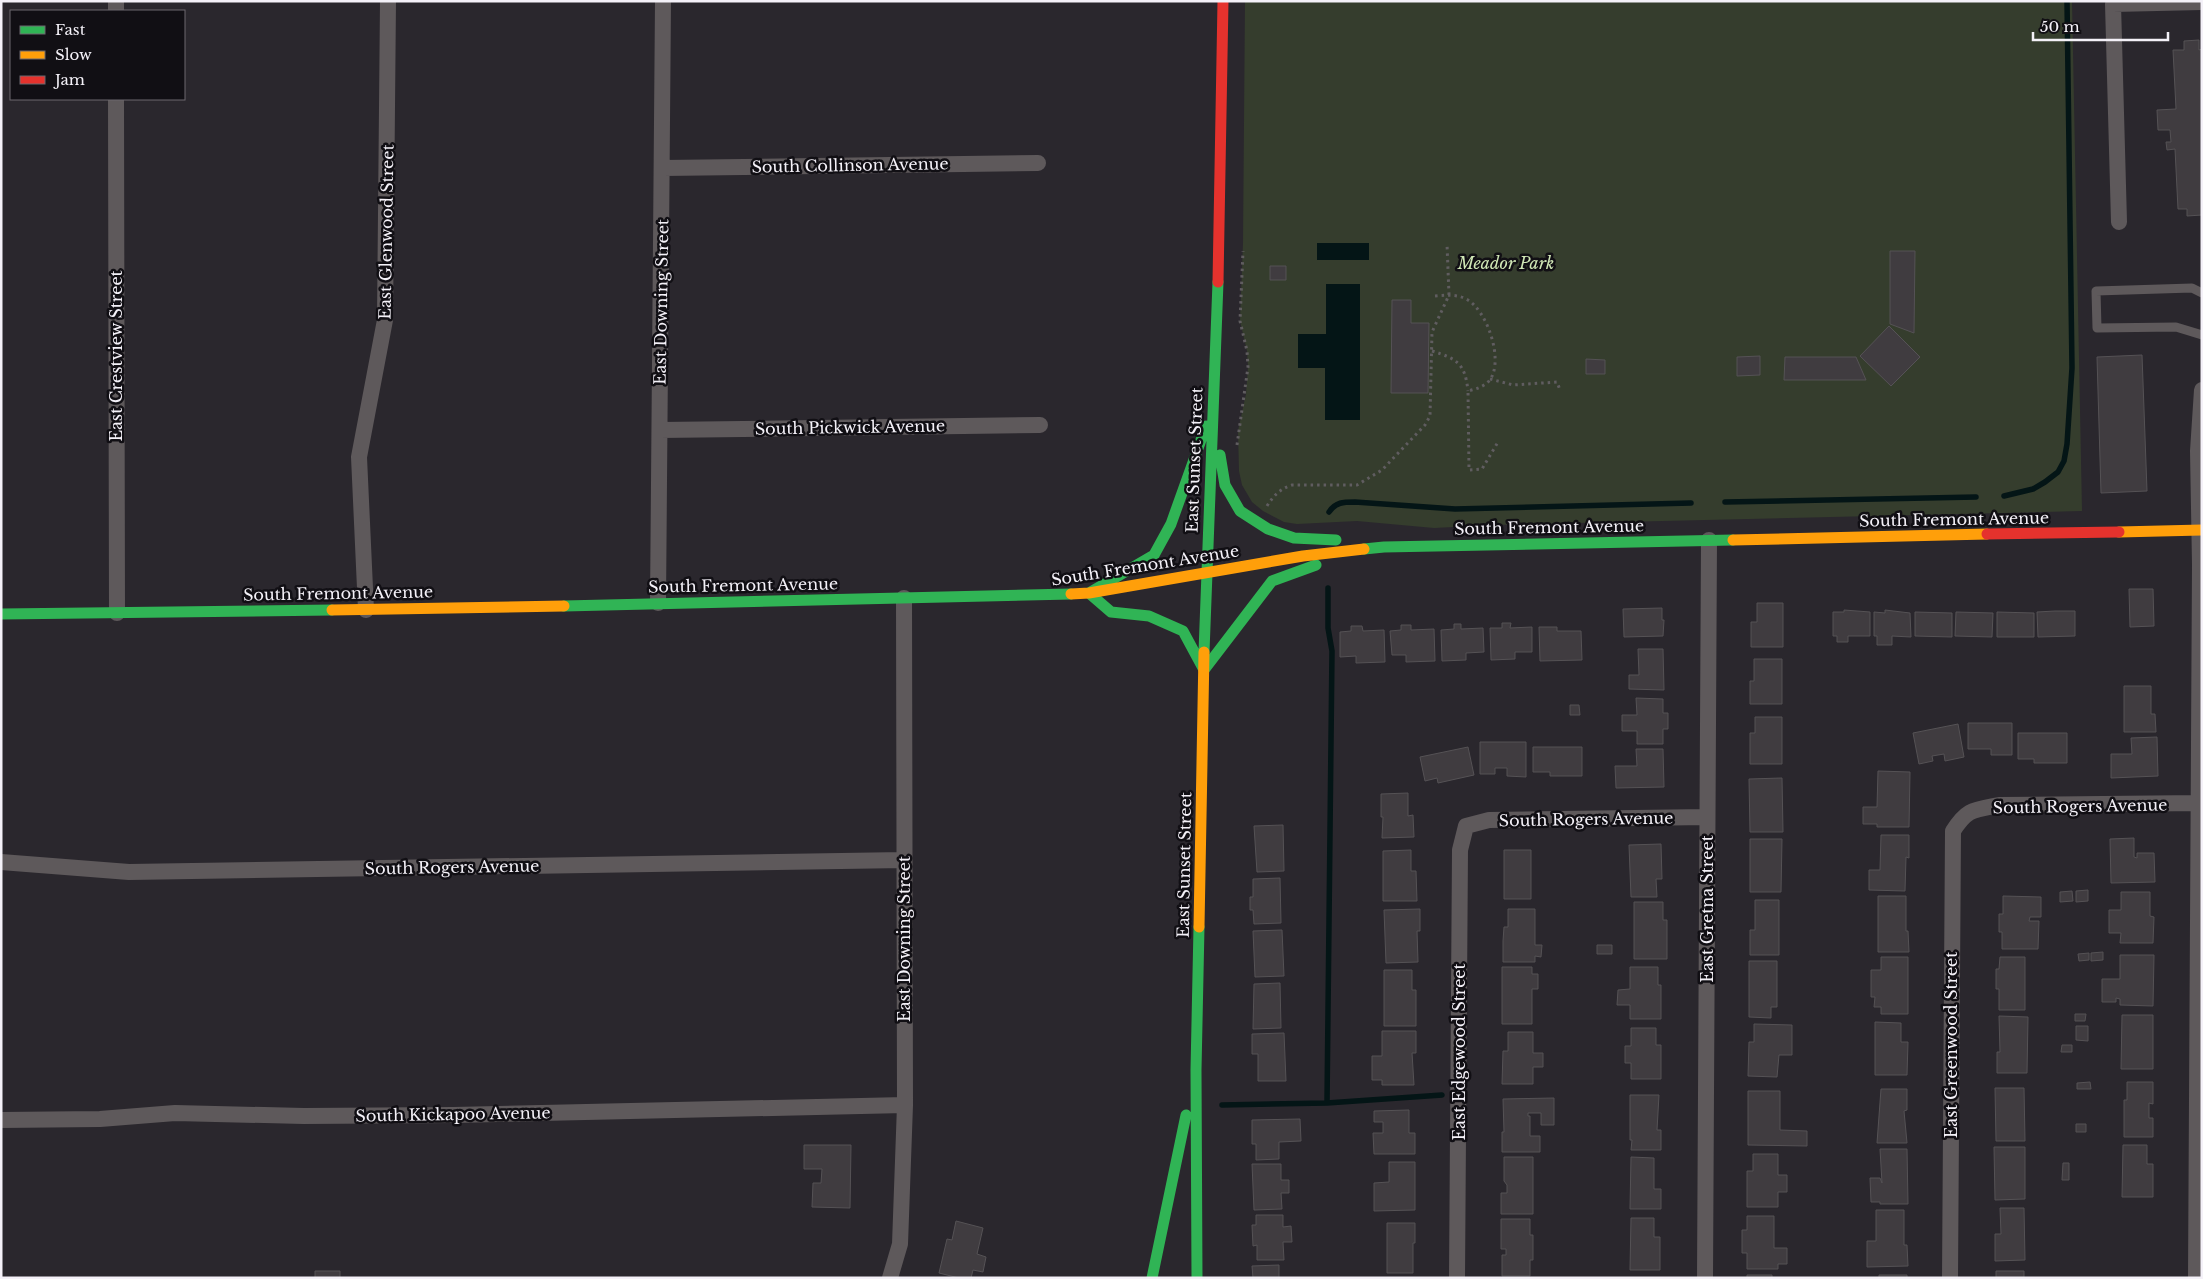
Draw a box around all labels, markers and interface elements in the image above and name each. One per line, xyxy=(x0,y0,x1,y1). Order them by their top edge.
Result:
legend xyxy=(10,10,185,100)
scale bar xyxy=(2033,10,2168,42)
text: 50 m xyxy=(2040,17,2080,36)
text: Fast xyxy=(55,20,86,39)
text: Slow xyxy=(55,45,92,64)
text: Jam xyxy=(53,70,85,89)
street label: East Glenwood Street xyxy=(374,144,398,320)
street label: South Collinson Avenue xyxy=(751,153,949,177)
street label: East Downing Street xyxy=(650,219,672,385)
park label: Meador Park xyxy=(1457,253,1554,273)
street label: East Crestview Street xyxy=(106,270,126,442)
street label: East Sunset Street xyxy=(1181,387,1207,533)
street label: South Pickwick Avenue xyxy=(755,415,945,439)
street label: South Fremont Avenue xyxy=(1859,507,2049,531)
street label: South Fremont Avenue xyxy=(1454,515,1644,539)
street label: South Fremont Avenue xyxy=(1050,540,1240,590)
street label: South Fremont Avenue xyxy=(648,573,838,597)
street label: South Fremont Avenue xyxy=(243,581,433,605)
street label: East Sunset Street xyxy=(1173,792,1195,938)
street label: South Rogers Avenue xyxy=(1993,794,2167,818)
street label: South Rogers Avenue xyxy=(1499,807,1673,831)
street label: East Gretna Street xyxy=(1697,835,1717,983)
street label: South Rogers Avenue xyxy=(365,855,539,879)
street label: East Downing Street xyxy=(894,856,914,1022)
street label: East Greenwood Street xyxy=(1941,952,1961,1138)
street label: East Edgewood Street xyxy=(1449,963,1469,1141)
street label: South Kickapoo Avenue xyxy=(355,1102,551,1126)

